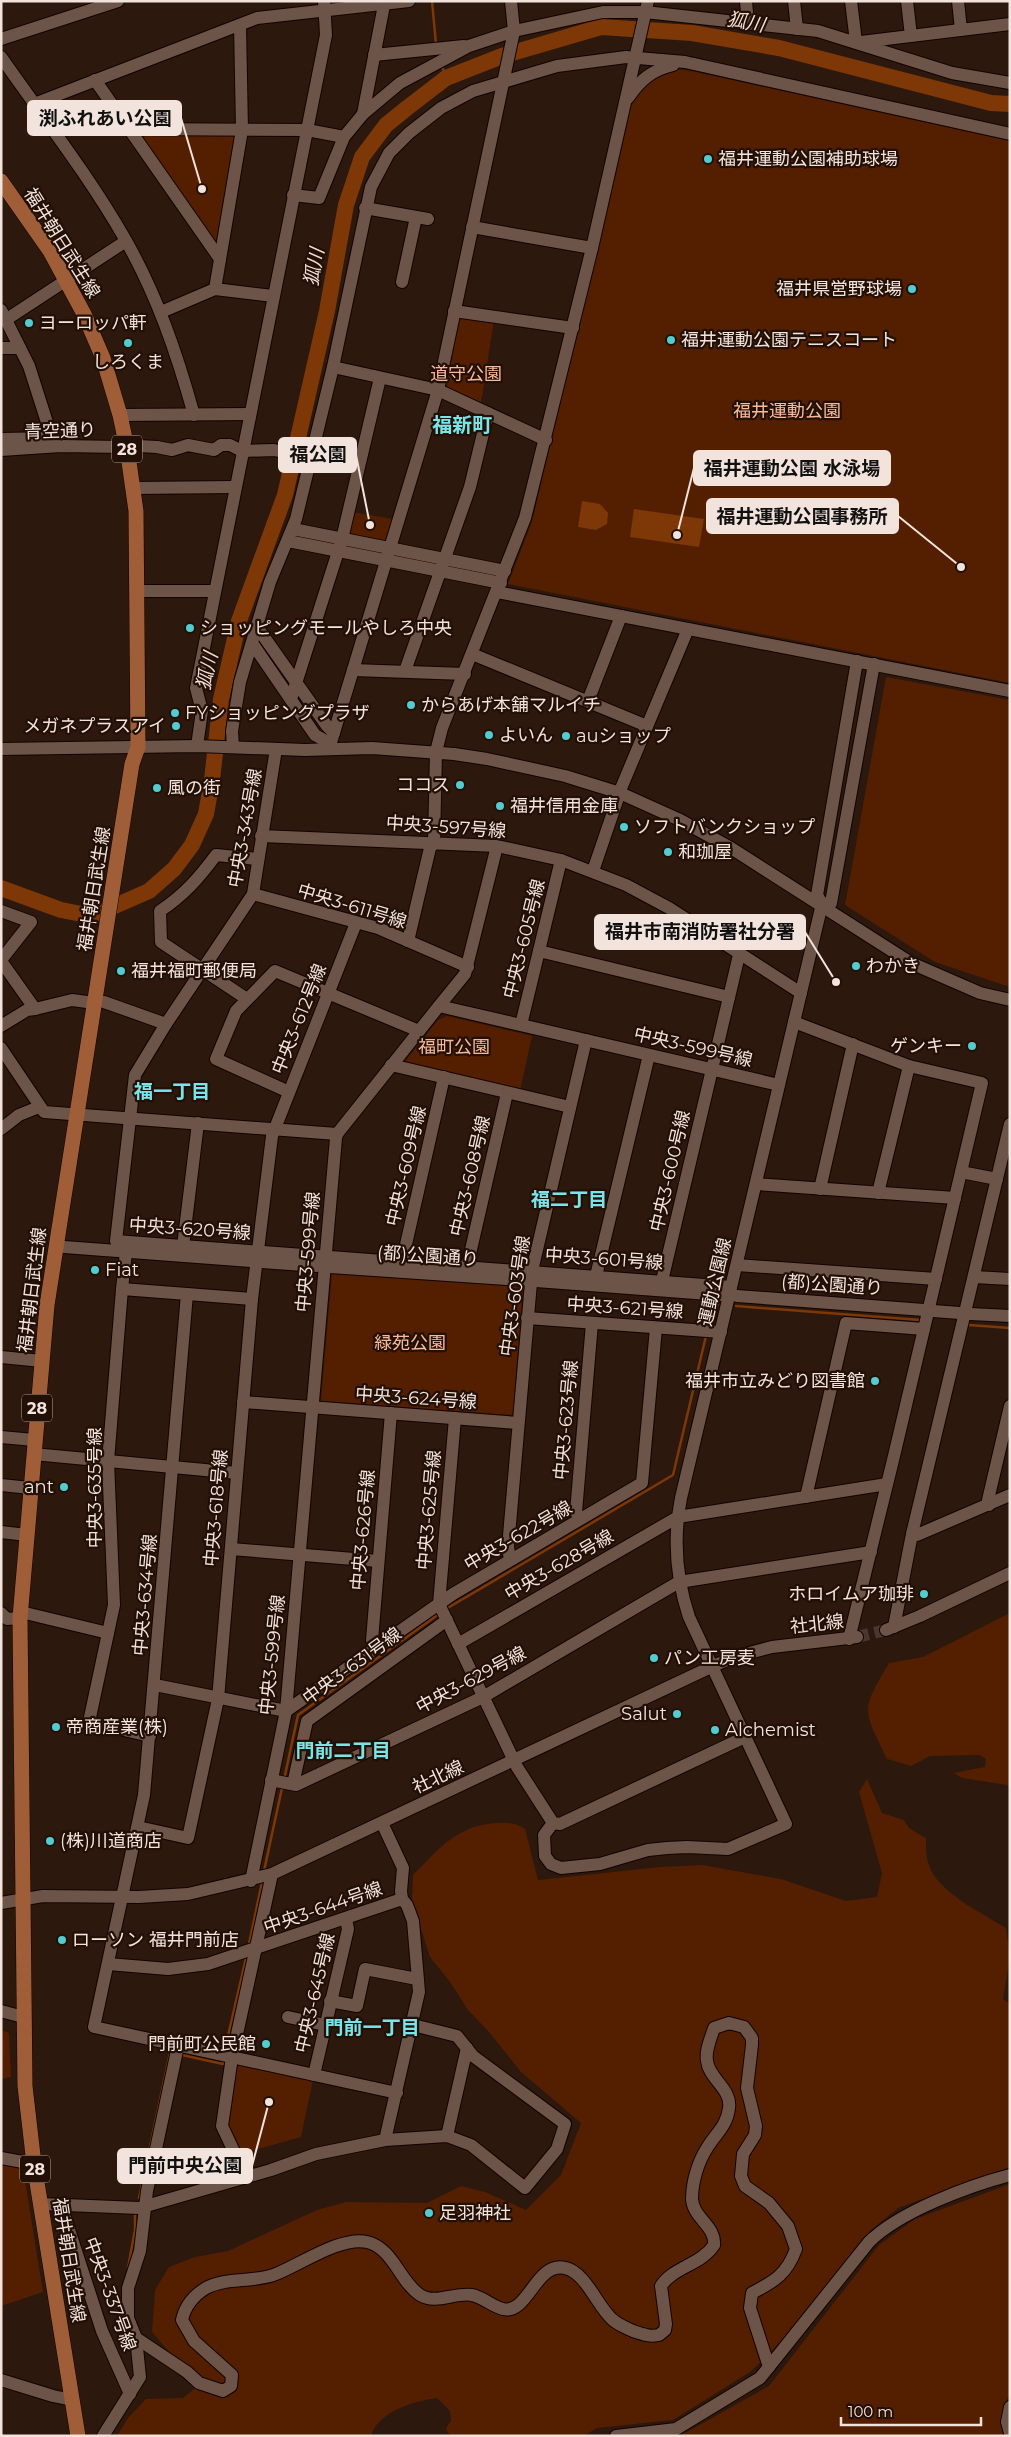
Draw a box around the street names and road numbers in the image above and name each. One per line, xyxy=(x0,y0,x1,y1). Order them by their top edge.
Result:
street label: 福井朝日武生線 xyxy=(19,184,105,302)
street label: 青空通り xyxy=(24,419,96,443)
road number: 28 xyxy=(112,436,142,462)
street label: 中央3-343号線 xyxy=(224,767,266,889)
street label: 中央3-597号線 xyxy=(385,812,507,842)
street label: 福井朝日武生線 xyxy=(73,825,115,953)
street label: 中央3-605号線 xyxy=(499,877,549,1001)
street label: 中央3-611号線 xyxy=(295,879,409,933)
street label: 中央3-612号線 xyxy=(267,961,331,1077)
street label: 中央3-599号線 xyxy=(632,1023,754,1071)
street label: 中央3-609号線 xyxy=(381,1104,431,1228)
street label: 中央3-600号線 xyxy=(645,1108,695,1234)
street label: 中央3-608号線 xyxy=(445,1113,495,1239)
street label: 中央3-599号線 xyxy=(292,1191,324,1313)
street label: 中央3-620号線 xyxy=(128,1214,252,1244)
street label: 福井朝日武生線 xyxy=(13,1226,51,1354)
street label: 中央3-603号線 xyxy=(496,1234,534,1358)
street label: 運動公園線 xyxy=(694,1236,736,1328)
street label: (都)公園通り xyxy=(376,1241,480,1271)
street label: 中央3-601号線 xyxy=(544,1244,664,1274)
street label: (都)公園通り xyxy=(780,1270,884,1300)
street label: 中央3-621号線 xyxy=(566,1293,684,1323)
street label: 中央3-623号線 xyxy=(550,1359,582,1481)
street label: 中央3-624号線 xyxy=(354,1383,478,1413)
road number: 28 xyxy=(22,1395,52,1422)
street label: 中央3-635号線 xyxy=(84,1428,106,1548)
street label: 中央3-618号線 xyxy=(200,1448,232,1568)
street label: 中央3-625号線 xyxy=(413,1449,445,1571)
street label: 中央3-626号線 xyxy=(347,1469,379,1591)
street label: 中央3-622号線 xyxy=(460,1496,576,1576)
street label: 中央3-628号線 xyxy=(501,1525,617,1605)
street label: 中央3-634号線 xyxy=(129,1533,161,1657)
street label: 中央3-599号線 xyxy=(255,1594,289,1716)
street label: 社北線 xyxy=(789,1610,845,1638)
street label: 中央3-631号線 xyxy=(298,1623,406,1709)
street label: 中央3-629号線 xyxy=(412,1642,530,1718)
street label: 社北線 xyxy=(409,1756,467,1798)
street label: 中央3-644号線 xyxy=(261,1877,385,1939)
street label: 中央3-645号線 xyxy=(291,1931,339,2055)
road number: 28 xyxy=(20,2156,50,2182)
street label: 福井朝日武生線 xyxy=(48,2196,90,2324)
street label: 中央3-337号線 xyxy=(79,2234,141,2354)

